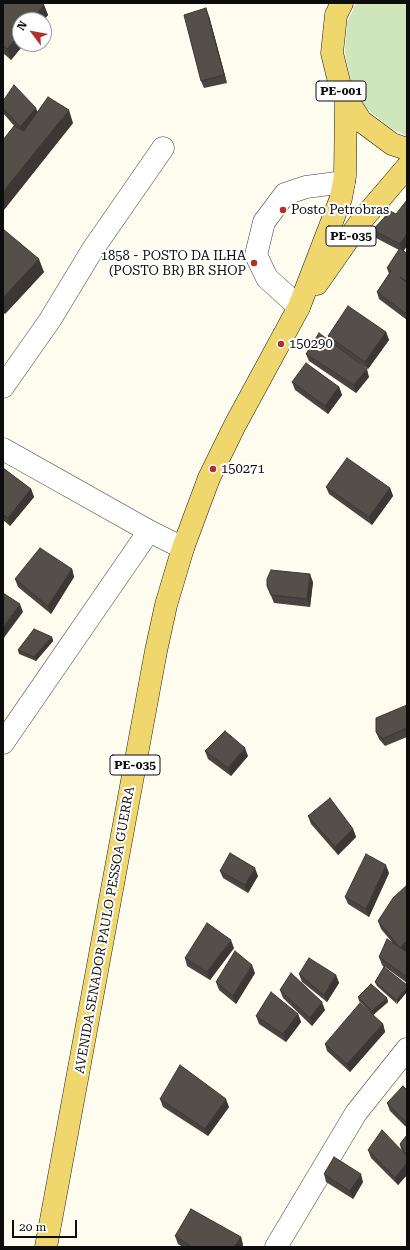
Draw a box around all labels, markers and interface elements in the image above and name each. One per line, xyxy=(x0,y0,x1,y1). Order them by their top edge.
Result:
north arrow xyxy=(12,12,52,52)
text: N xyxy=(14,19,30,33)
road number: PE-001 xyxy=(316,81,366,101)
place label: Posto Petrobras xyxy=(291,202,389,218)
marker: Posto Petrobras xyxy=(278,205,288,215)
road number: PE-035 xyxy=(326,226,376,246)
place label: 1858 - POSTO DA ILHA (POSTO BR) BR SHOP xyxy=(101,248,246,279)
marker: 1858 - POSTO DA ILHA (POSTO BR) BR SHOP xyxy=(249,258,259,268)
place label: 150290 xyxy=(289,336,333,352)
marker: 150290 xyxy=(276,339,286,349)
place label: 150271 xyxy=(221,461,265,477)
marker: 150271 xyxy=(208,464,218,474)
road number: PE-035 xyxy=(110,755,160,775)
street label: AVENIDA SENADOR PAULO PESSOA GUERRA xyxy=(72,785,138,1075)
scale bar xyxy=(14,1212,79,1238)
text: 20 m xyxy=(19,1220,46,1234)

